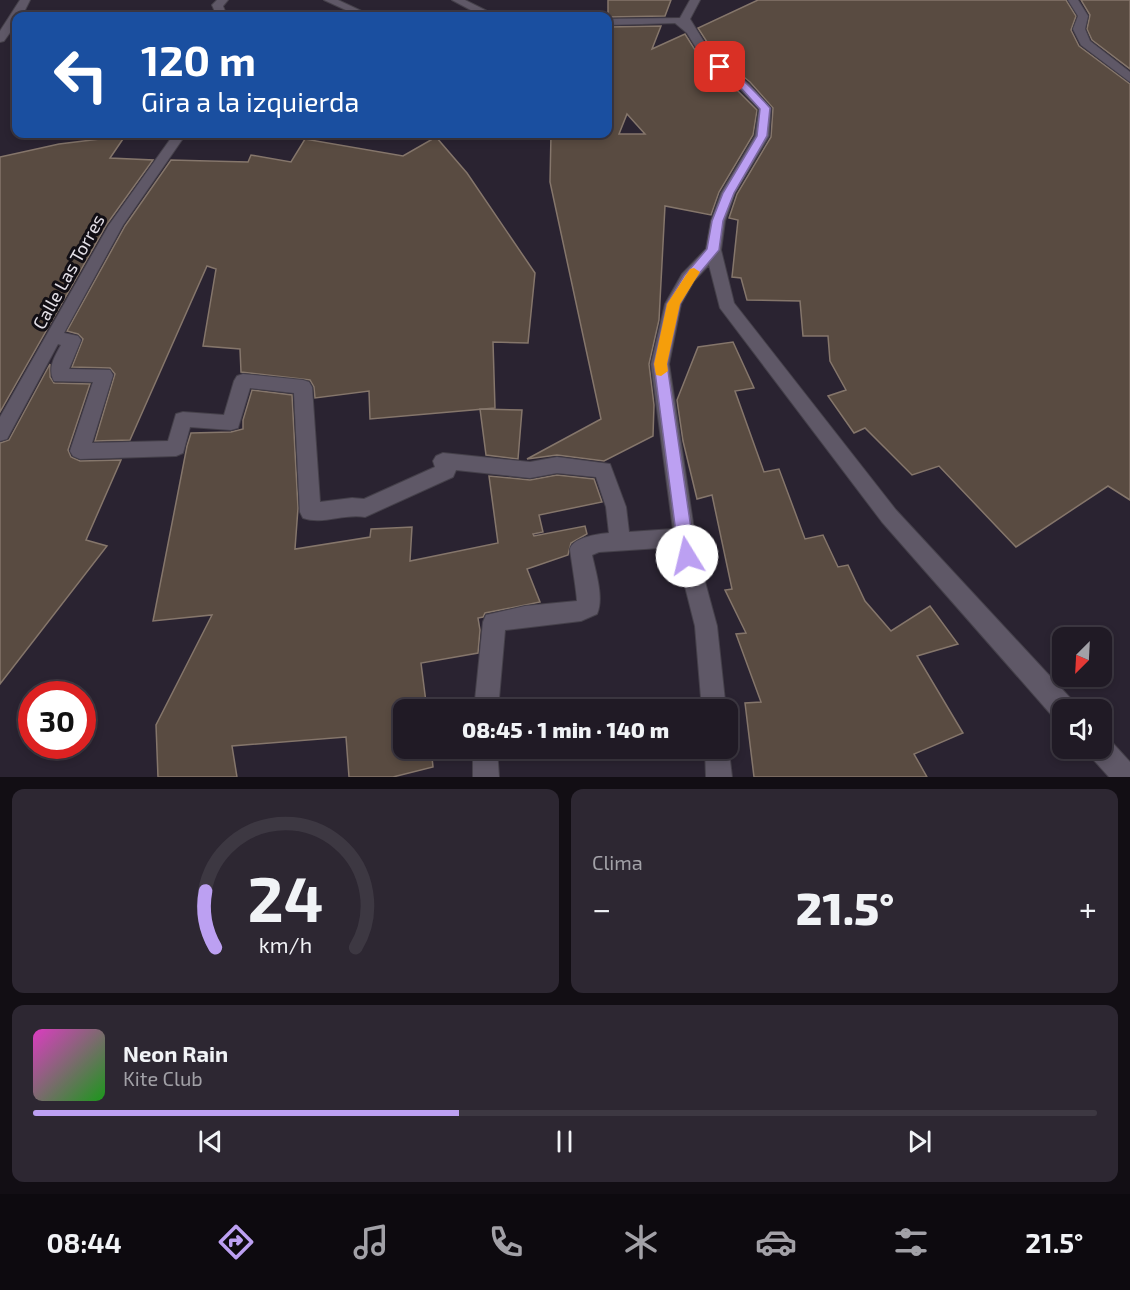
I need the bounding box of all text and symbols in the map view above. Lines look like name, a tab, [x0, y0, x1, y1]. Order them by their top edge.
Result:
text: 120 m	[141, 34, 256, 84]
icon: left	[42, 36, 120, 114]
pin	[694, 41, 745, 92]
icon: arrive	[703, 50, 736, 83]
text: Gira a la izquierda	[141, 85, 359, 117]
street label: Calle Las Torres	[27, 210, 109, 333]
position arrow	[655, 524, 719, 588]
north arrow	[1052, 627, 1112, 687]
map controls	[1052, 627, 1112, 759]
speed limit sign: 30	[18, 681, 96, 759]
button: sound	[1052, 699, 1112, 759]
text: 08:45 · 1 min · 140 m	[462, 716, 669, 742]
text: Clima	[592, 850, 643, 874]
text: 24	[247, 860, 323, 935]
text: 21.5°	[796, 880, 894, 934]
text: −	[592, 888, 611, 928]
text: +	[1079, 888, 1097, 928]
text: km/h	[259, 932, 312, 957]
text: Neon Rain	[123, 1040, 228, 1066]
text: Kite Club	[123, 1066, 203, 1090]
icon: previous	[194, 1125, 227, 1158]
icon: pause	[548, 1125, 581, 1158]
icon: next	[903, 1125, 936, 1158]
icon: directions	[215, 1221, 257, 1263]
icon: music	[350, 1221, 392, 1263]
icon: phone	[485, 1221, 527, 1263]
icon: climate	[620, 1221, 662, 1263]
icon: car	[755, 1221, 797, 1263]
icon: filters	[890, 1221, 932, 1263]
text: 08:44	[47, 1226, 122, 1258]
text: 21.5°	[1025, 1226, 1083, 1258]

